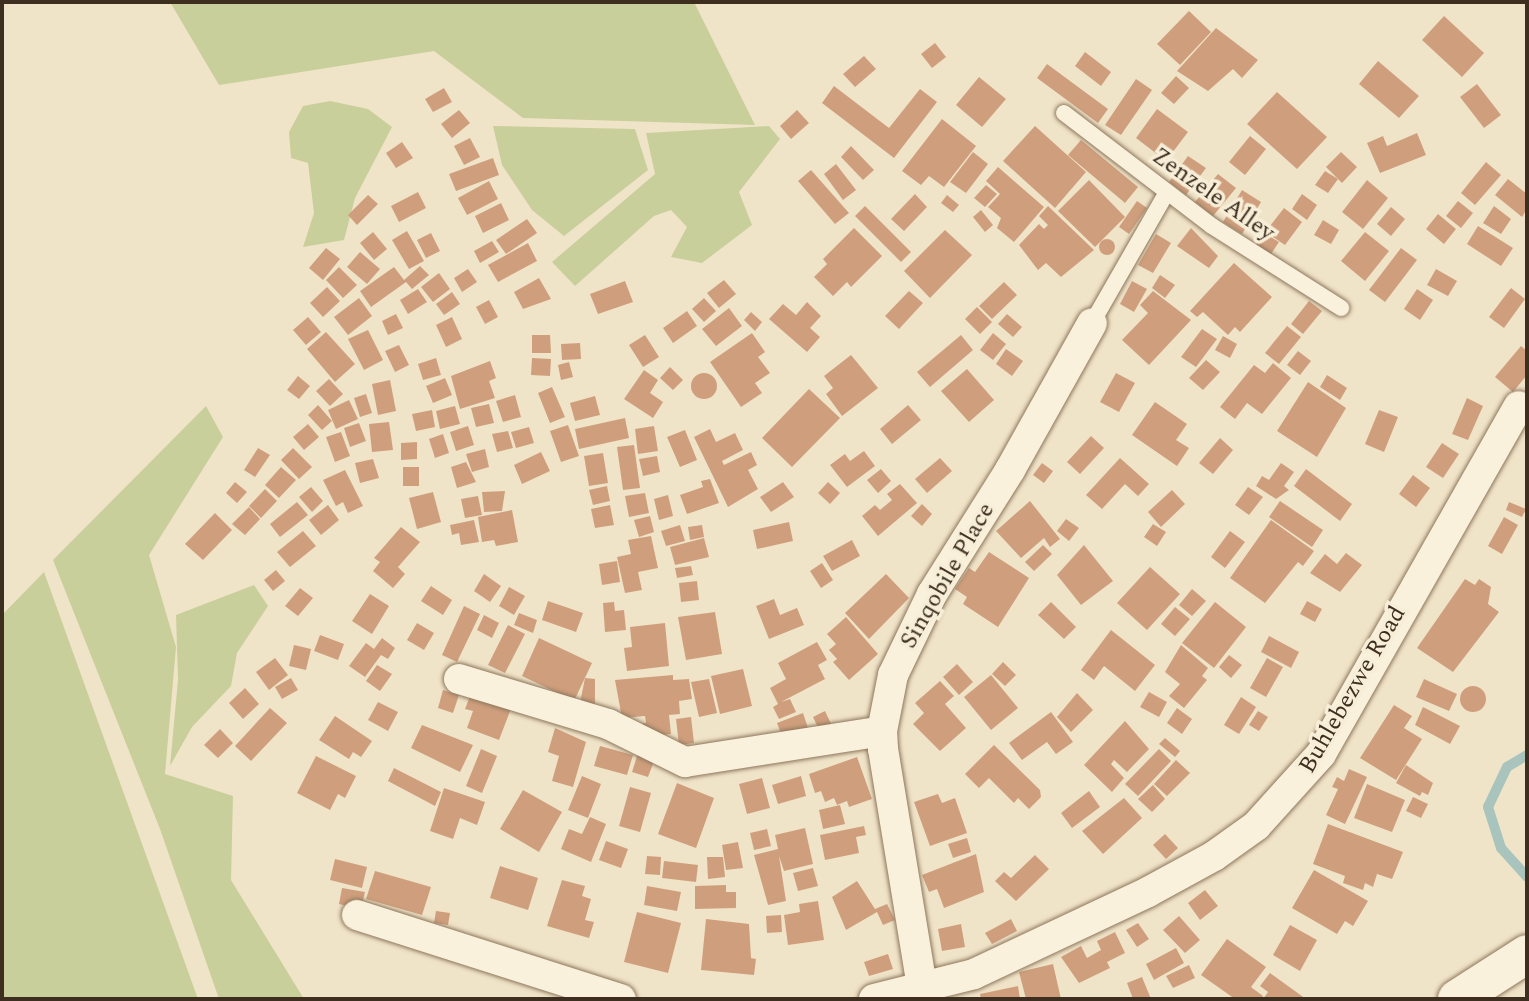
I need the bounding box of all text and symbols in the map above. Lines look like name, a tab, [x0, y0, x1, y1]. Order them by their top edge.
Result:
street label: Zenzele Alley	[1146, 142, 1280, 248]
street label: Sinqobile Place	[895, 498, 1001, 654]
street label: Buhlebezwe Road	[1293, 601, 1413, 779]

